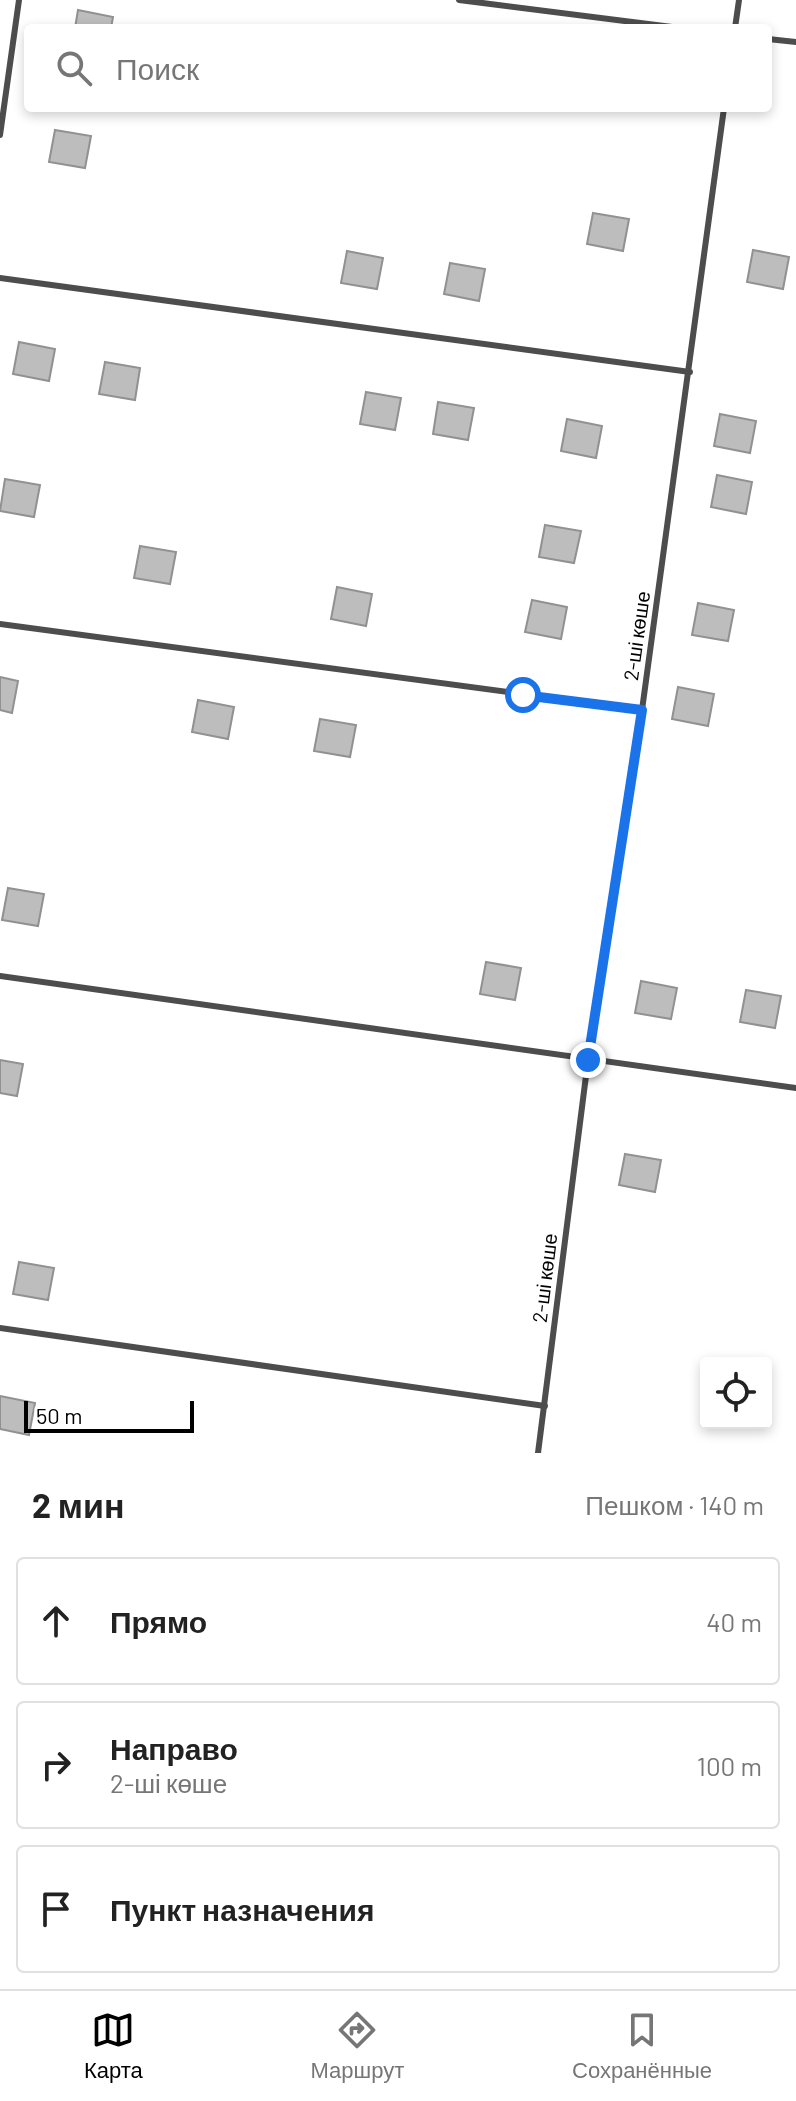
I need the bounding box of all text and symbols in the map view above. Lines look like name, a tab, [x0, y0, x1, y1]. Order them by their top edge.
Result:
search box	[24, 24, 772, 112]
icon: search	[52, 46, 96, 90]
text: Поиск	[116, 50, 199, 86]
street label: 2-ші көше	[618, 590, 654, 682]
route start	[505, 677, 541, 713]
route end	[570, 1042, 606, 1078]
street label: 2-ші көше	[527, 1232, 561, 1324]
map controls	[700, 1357, 772, 1429]
button: locate	[700, 1357, 772, 1429]
scale bar	[24, 1397, 194, 1433]
text: 50 m	[36, 1402, 82, 1428]
text: 2 мин	[32, 1484, 124, 1525]
text: Пешком · 140 m	[585, 1489, 764, 1520]
icon: ahead	[34, 1599, 78, 1643]
text: Прямо	[110, 1603, 207, 1639]
text: 40 m	[706, 1606, 762, 1637]
text: Направо	[110, 1730, 238, 1766]
icon: right	[34, 1743, 78, 1787]
text: 100 m	[697, 1750, 762, 1781]
text: 2-ші көше	[110, 1767, 227, 1798]
icon: arrive	[34, 1887, 78, 1931]
text: Пункт назначения	[110, 1891, 374, 1927]
tab: Карта	[84, 2008, 143, 2084]
tab: Маршрут	[311, 2008, 404, 2084]
tab: Сохранённые	[572, 2008, 712, 2084]

